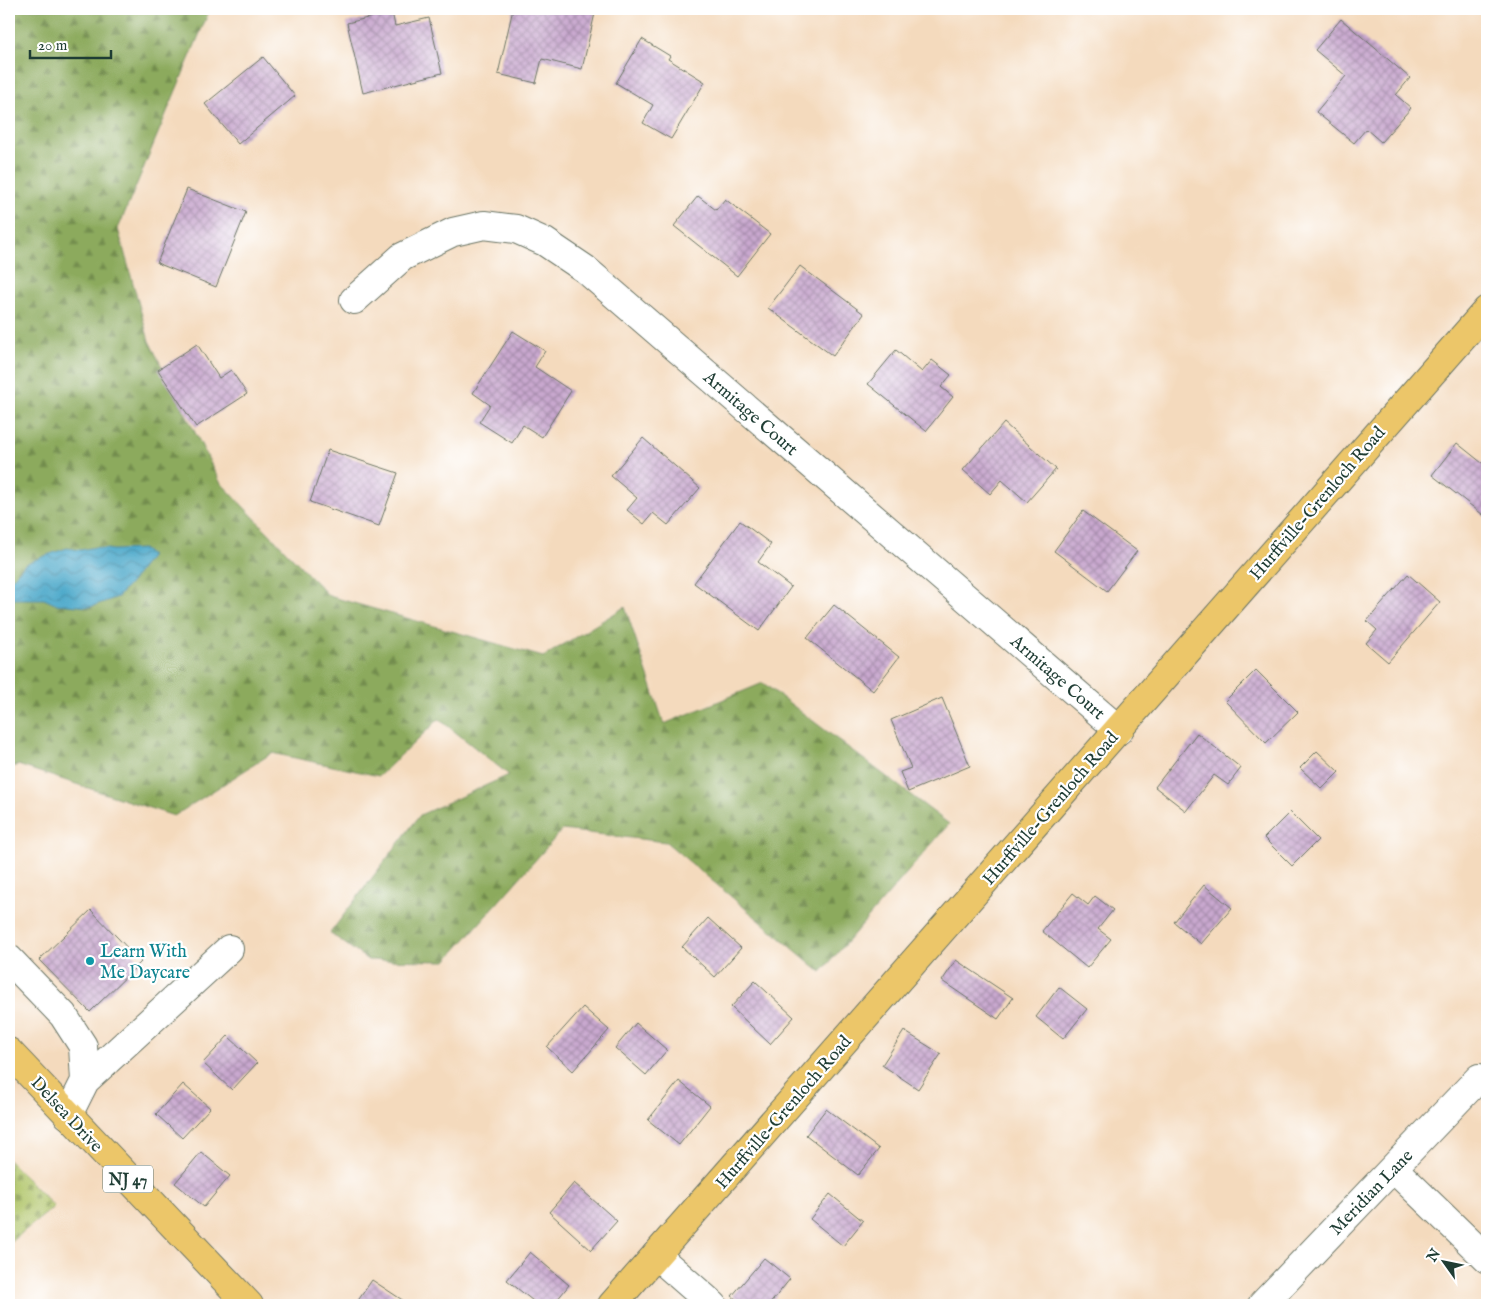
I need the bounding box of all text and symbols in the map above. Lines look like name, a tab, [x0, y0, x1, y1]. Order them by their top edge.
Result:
scale bar	[30, 28, 111, 60]
text: 20 m	[38, 36, 68, 55]
street label: Armitage Court	[697, 366, 802, 462]
street label: Hurffville-Grenloch Road	[1245, 422, 1391, 586]
street label: Armitage Court	[1004, 630, 1109, 726]
street label: Hurffville-Grenloch Road	[978, 727, 1124, 891]
place label: Learn With Me Daycare	[100, 941, 190, 985]
marker: Learn With Me Daycare	[84, 955, 96, 967]
street label: Hurffville-Grenloch Road	[711, 1031, 857, 1195]
street label: Delsea Drive	[25, 1072, 107, 1158]
street label: Meridian Lane	[1325, 1145, 1419, 1241]
road number: NJ 47	[103, 1166, 153, 1192]
north arrow	[1418, 1236, 1468, 1286]
text: N	[1423, 1245, 1445, 1266]

